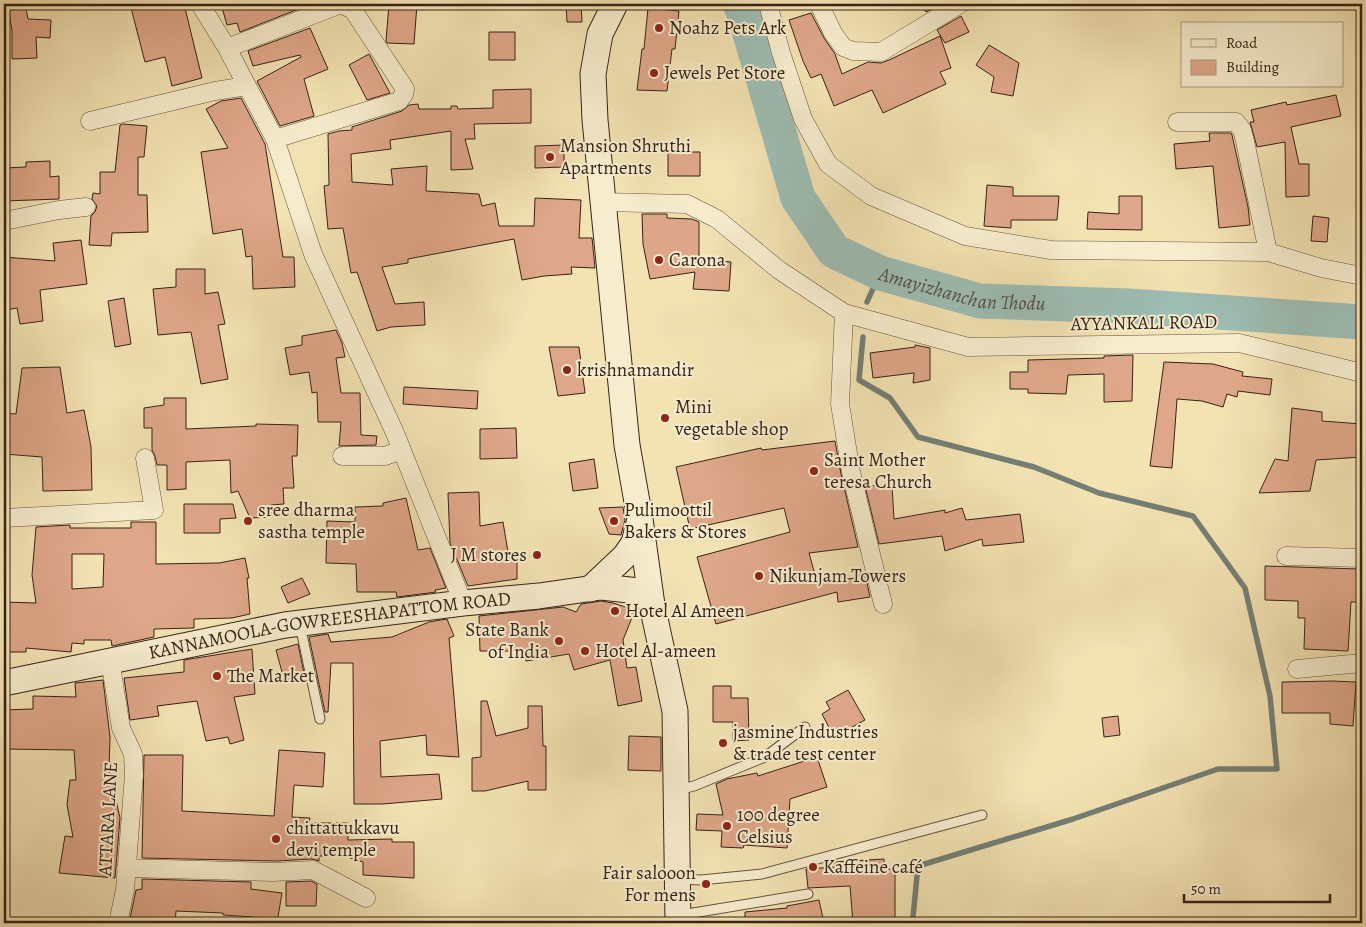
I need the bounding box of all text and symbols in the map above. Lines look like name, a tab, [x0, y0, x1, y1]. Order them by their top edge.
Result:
place label: Noahz Pets Ark	[669, 15, 787, 41]
marker: Noahz Pets Ark	[653, 22, 665, 34]
legend	[1181, 22, 1344, 88]
text: Road	[1226, 33, 1258, 53]
text: Building	[1226, 57, 1279, 77]
place label: Jewels Pet Store	[664, 60, 785, 86]
marker: Jewels Pet Store	[648, 67, 660, 79]
place label: Mansion Shruthi Apartments	[559, 133, 691, 181]
marker: Mansion Shruthi Apartments	[544, 151, 556, 163]
place label: Carona	[669, 247, 726, 273]
marker: Carona	[653, 254, 665, 266]
water label: Amayizhanchan Thodu	[875, 260, 1046, 317]
street label: AYYANKALI ROAD	[1069, 309, 1218, 337]
place label: krishnamandir	[577, 357, 694, 383]
marker: krishnamandir	[561, 364, 573, 376]
place label: Mini vegetable shop	[674, 394, 788, 442]
marker: Mini vegetable shop	[659, 412, 671, 424]
place label: Saint Mother teresa Church	[824, 447, 932, 495]
marker: Saint Mother teresa Church	[808, 465, 820, 477]
place label: sree dharma sastha temple	[258, 497, 365, 545]
place label: Pulimoottil Bakers & Stores	[624, 497, 747, 545]
marker: sree dharma sastha temple	[242, 515, 254, 527]
marker: Pulimoottil Bakers & Stores	[608, 515, 620, 527]
place label: J M stores	[451, 542, 527, 568]
marker: J M stores	[531, 549, 543, 561]
place label: Nikunjam Towers	[769, 563, 906, 589]
marker: Nikunjam Towers	[753, 570, 765, 582]
street label: KANNAMOOLA-GOWREESHAPATTOM ROAD	[146, 586, 512, 666]
place label: Hotel Al Ameen	[625, 598, 745, 624]
marker: Hotel Al Ameen	[609, 605, 621, 617]
place label: State Bank of India	[465, 617, 550, 665]
marker: State Bank of India	[553, 635, 565, 647]
place label: Hotel Al-ameen	[595, 638, 716, 664]
marker: Hotel Al-ameen	[579, 645, 591, 657]
place label: The Market	[227, 663, 314, 689]
marker: The Market	[211, 670, 223, 682]
place label: jasmine Industries & trade test center	[733, 719, 878, 767]
marker: jasmine Industries & trade test center	[717, 737, 729, 749]
street label: ATTARA LANE	[92, 761, 124, 878]
place label: 100 degree Celsius	[737, 802, 820, 850]
place label: chittattukkavu devi temple	[286, 815, 400, 863]
marker: 100 degree Celsius	[721, 820, 733, 832]
marker: chittattukkavu devi temple	[270, 833, 282, 845]
place label: Kaffeine café	[823, 854, 923, 880]
place label: Fair salooon For mens	[602, 860, 696, 908]
marker: Kaffeine café	[807, 861, 819, 873]
scale bar	[1184, 872, 1330, 904]
marker: Fair salooon For mens	[700, 878, 712, 890]
text: 50 m	[1191, 879, 1221, 899]

